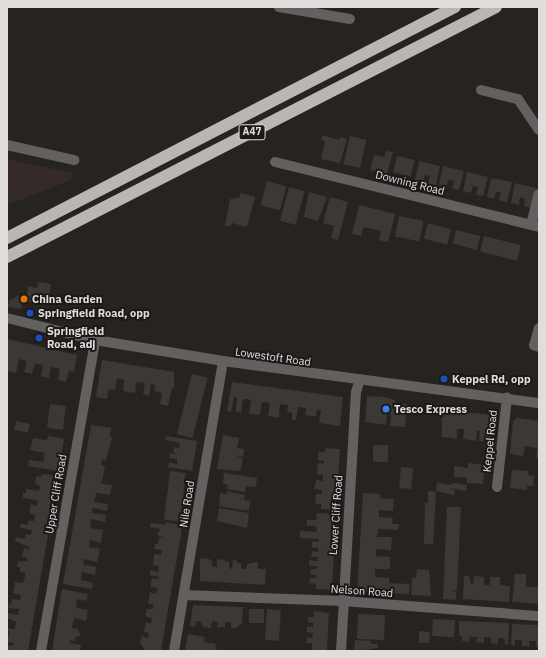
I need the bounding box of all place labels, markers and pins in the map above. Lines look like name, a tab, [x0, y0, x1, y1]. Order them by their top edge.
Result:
place label: China Garden	[32, 292, 102, 306]
marker: China Garden	[19, 294, 29, 304]
place label: Springfield Road, opp	[38, 306, 150, 320]
marker: Springfield Road, opp	[25, 308, 35, 318]
place label: Springfield Road, adj	[47, 325, 104, 351]
marker: Springfield Road, adj	[34, 333, 44, 343]
place label: Keppel Rd, opp	[452, 372, 531, 386]
marker: Keppel Rd, opp	[439, 374, 449, 384]
place label: Tesco Express	[394, 402, 467, 416]
marker: Tesco Express	[381, 404, 391, 414]

